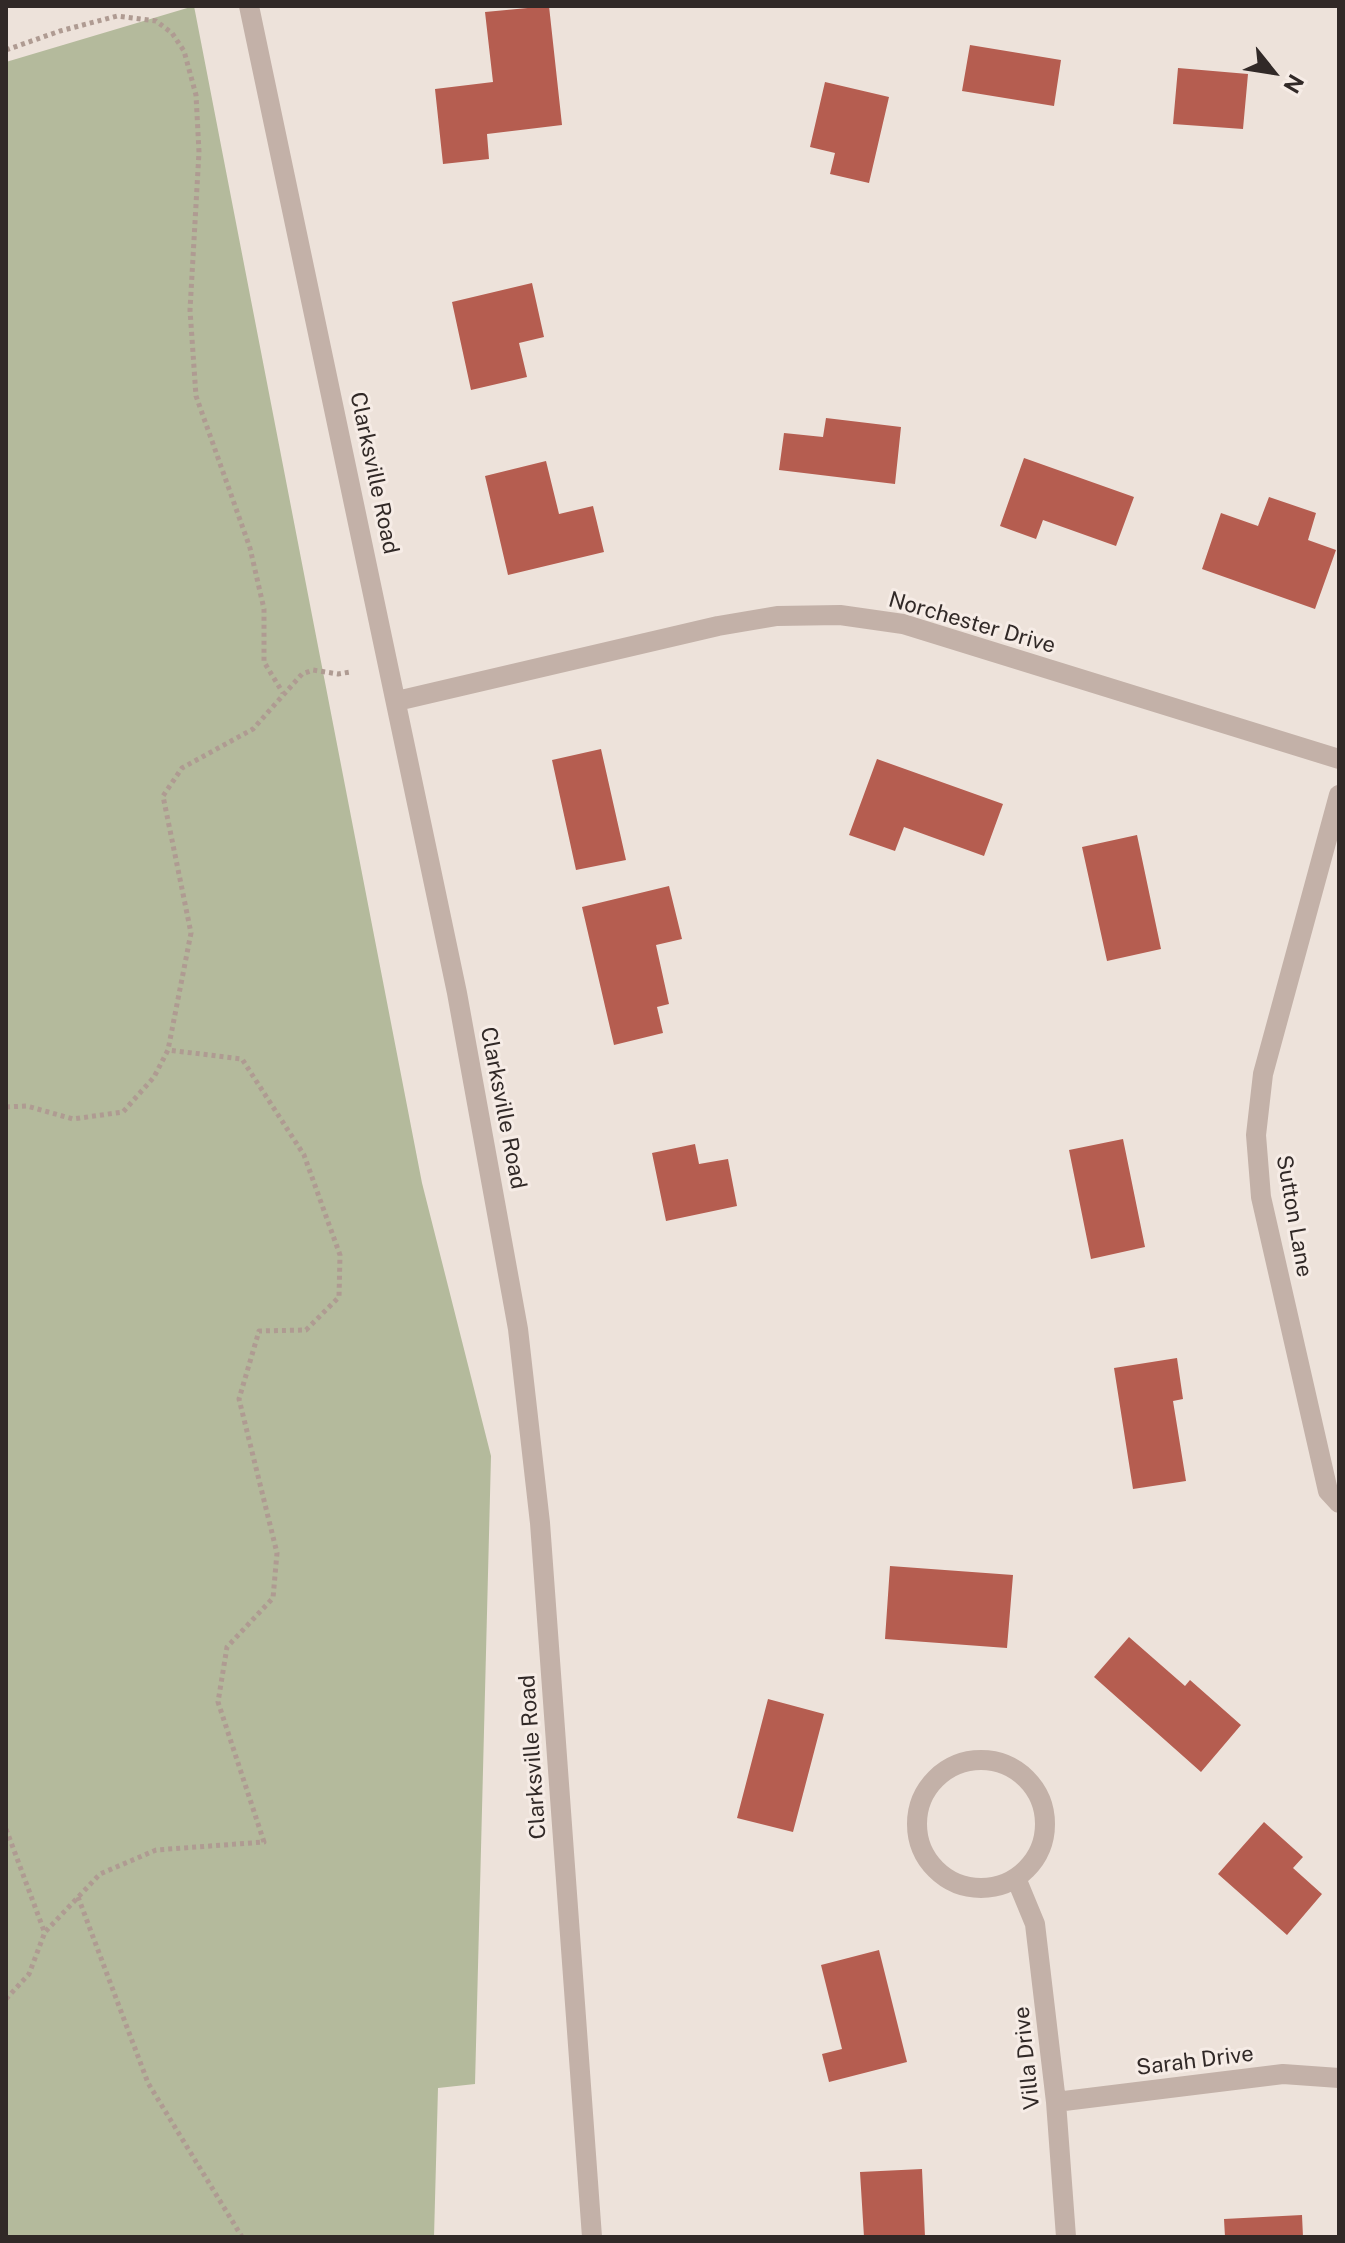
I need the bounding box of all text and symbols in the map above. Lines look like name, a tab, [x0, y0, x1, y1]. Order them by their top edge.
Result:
north arrow	[1233, 32, 1313, 112]
text: N	[1278, 70, 1309, 98]
street label: Clarksville Road	[344, 390, 404, 556]
street label: Norchester Drive	[886, 587, 1058, 659]
street label: Clarksville Road	[474, 1025, 532, 1191]
street label: Sutton Lane	[1270, 1153, 1318, 1279]
street label: Clarksville Road	[514, 1674, 552, 1840]
street label: Villa Drive	[1008, 2005, 1046, 2111]
street label: Sarah Drive	[1135, 2041, 1255, 2081]

